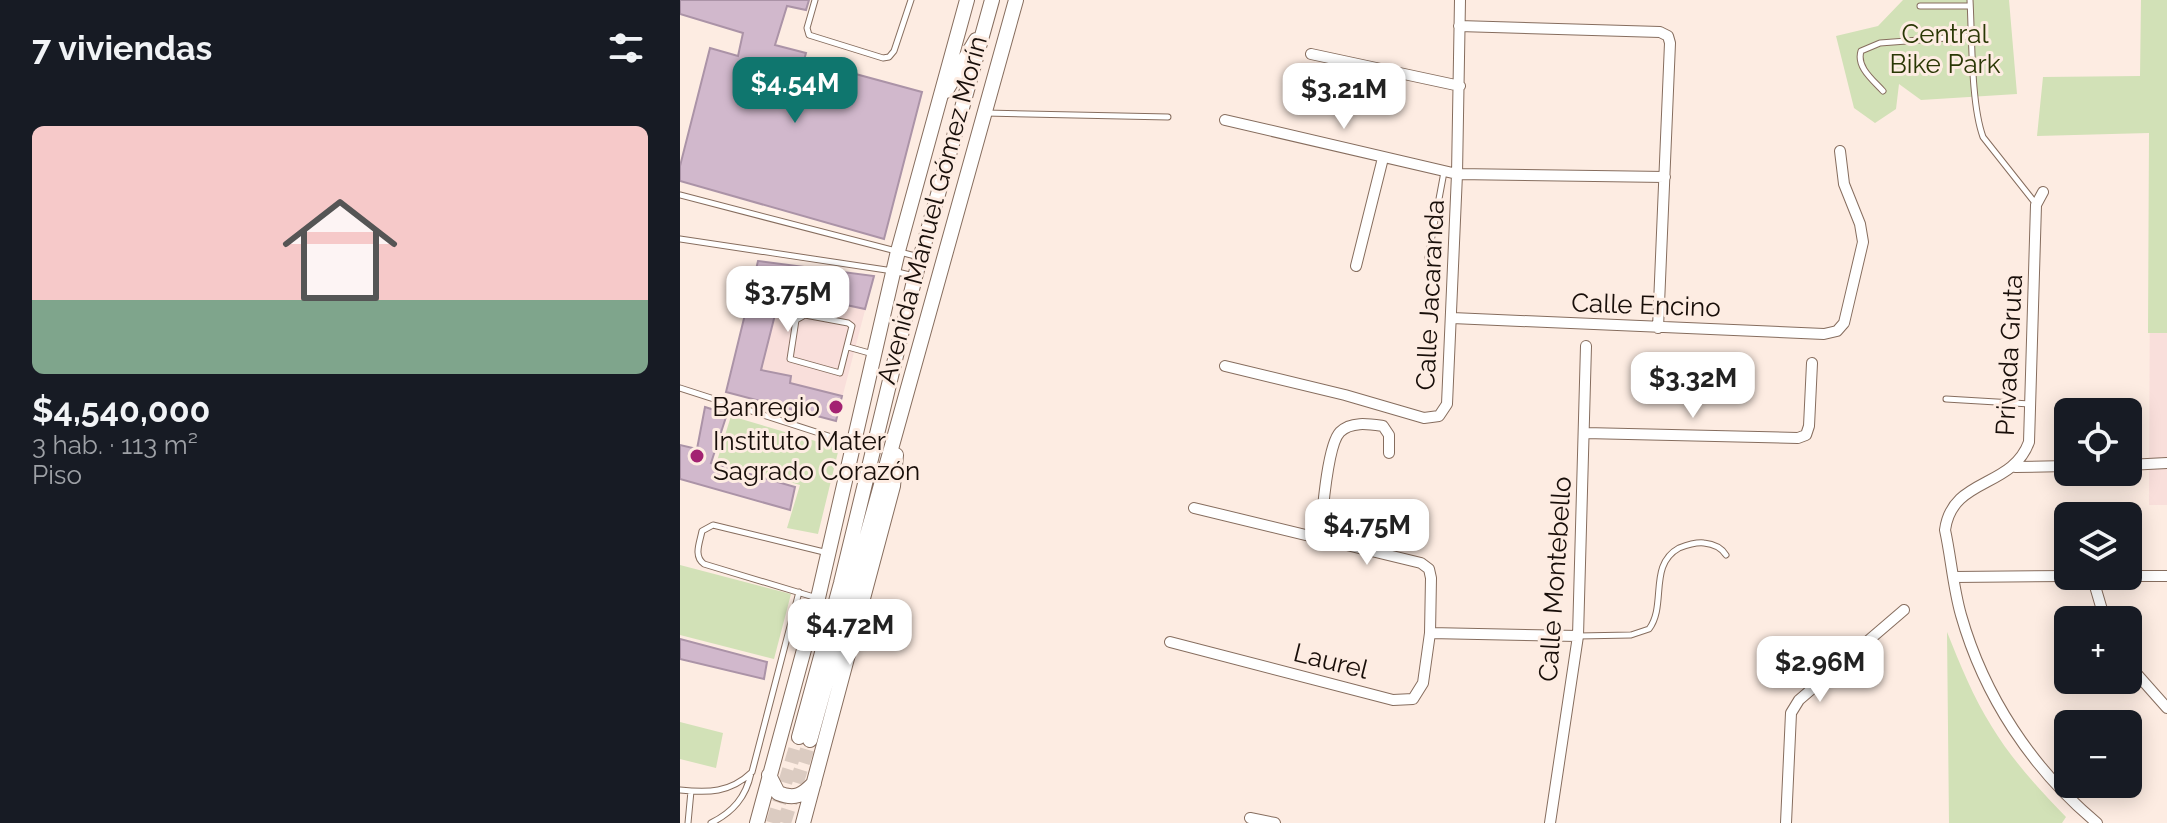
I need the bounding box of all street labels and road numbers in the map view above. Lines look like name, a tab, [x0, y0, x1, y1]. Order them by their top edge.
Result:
street label: Avenida Manuel Gómez Morín	[871, 33, 993, 387]
street label: Calle Jacaranda	[1410, 199, 1450, 391]
street label: Privada Gruta	[1990, 273, 2028, 437]
street label: Calle Encino	[1571, 287, 1721, 323]
street label: Calle Montebello	[1533, 475, 1577, 683]
street label: Laurel	[1291, 637, 1372, 685]

